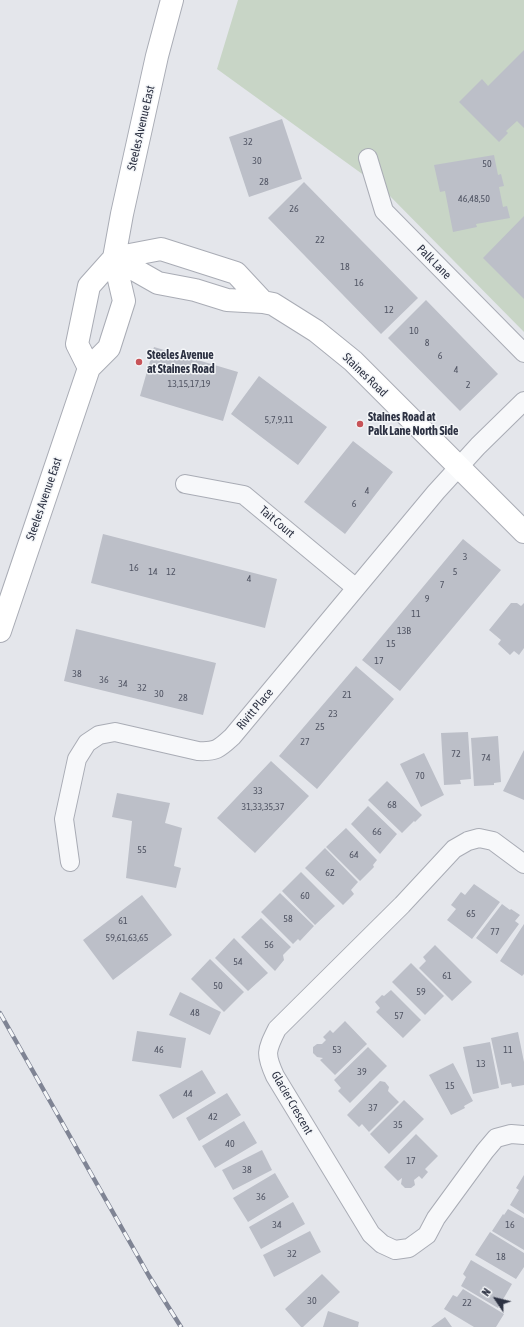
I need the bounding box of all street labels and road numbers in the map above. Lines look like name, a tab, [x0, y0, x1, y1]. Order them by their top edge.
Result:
street label: Steeles Avenue East	[124, 84, 158, 172]
street label: Palk Lane	[414, 242, 454, 282]
street label: Staines Road	[340, 350, 390, 400]
street label: Steeles Avenue East	[23, 456, 65, 542]
street label: Tait Court	[256, 503, 298, 541]
street label: Rivitt Place	[234, 685, 276, 733]
street label: Glacier Crescent	[268, 1069, 316, 1137]

